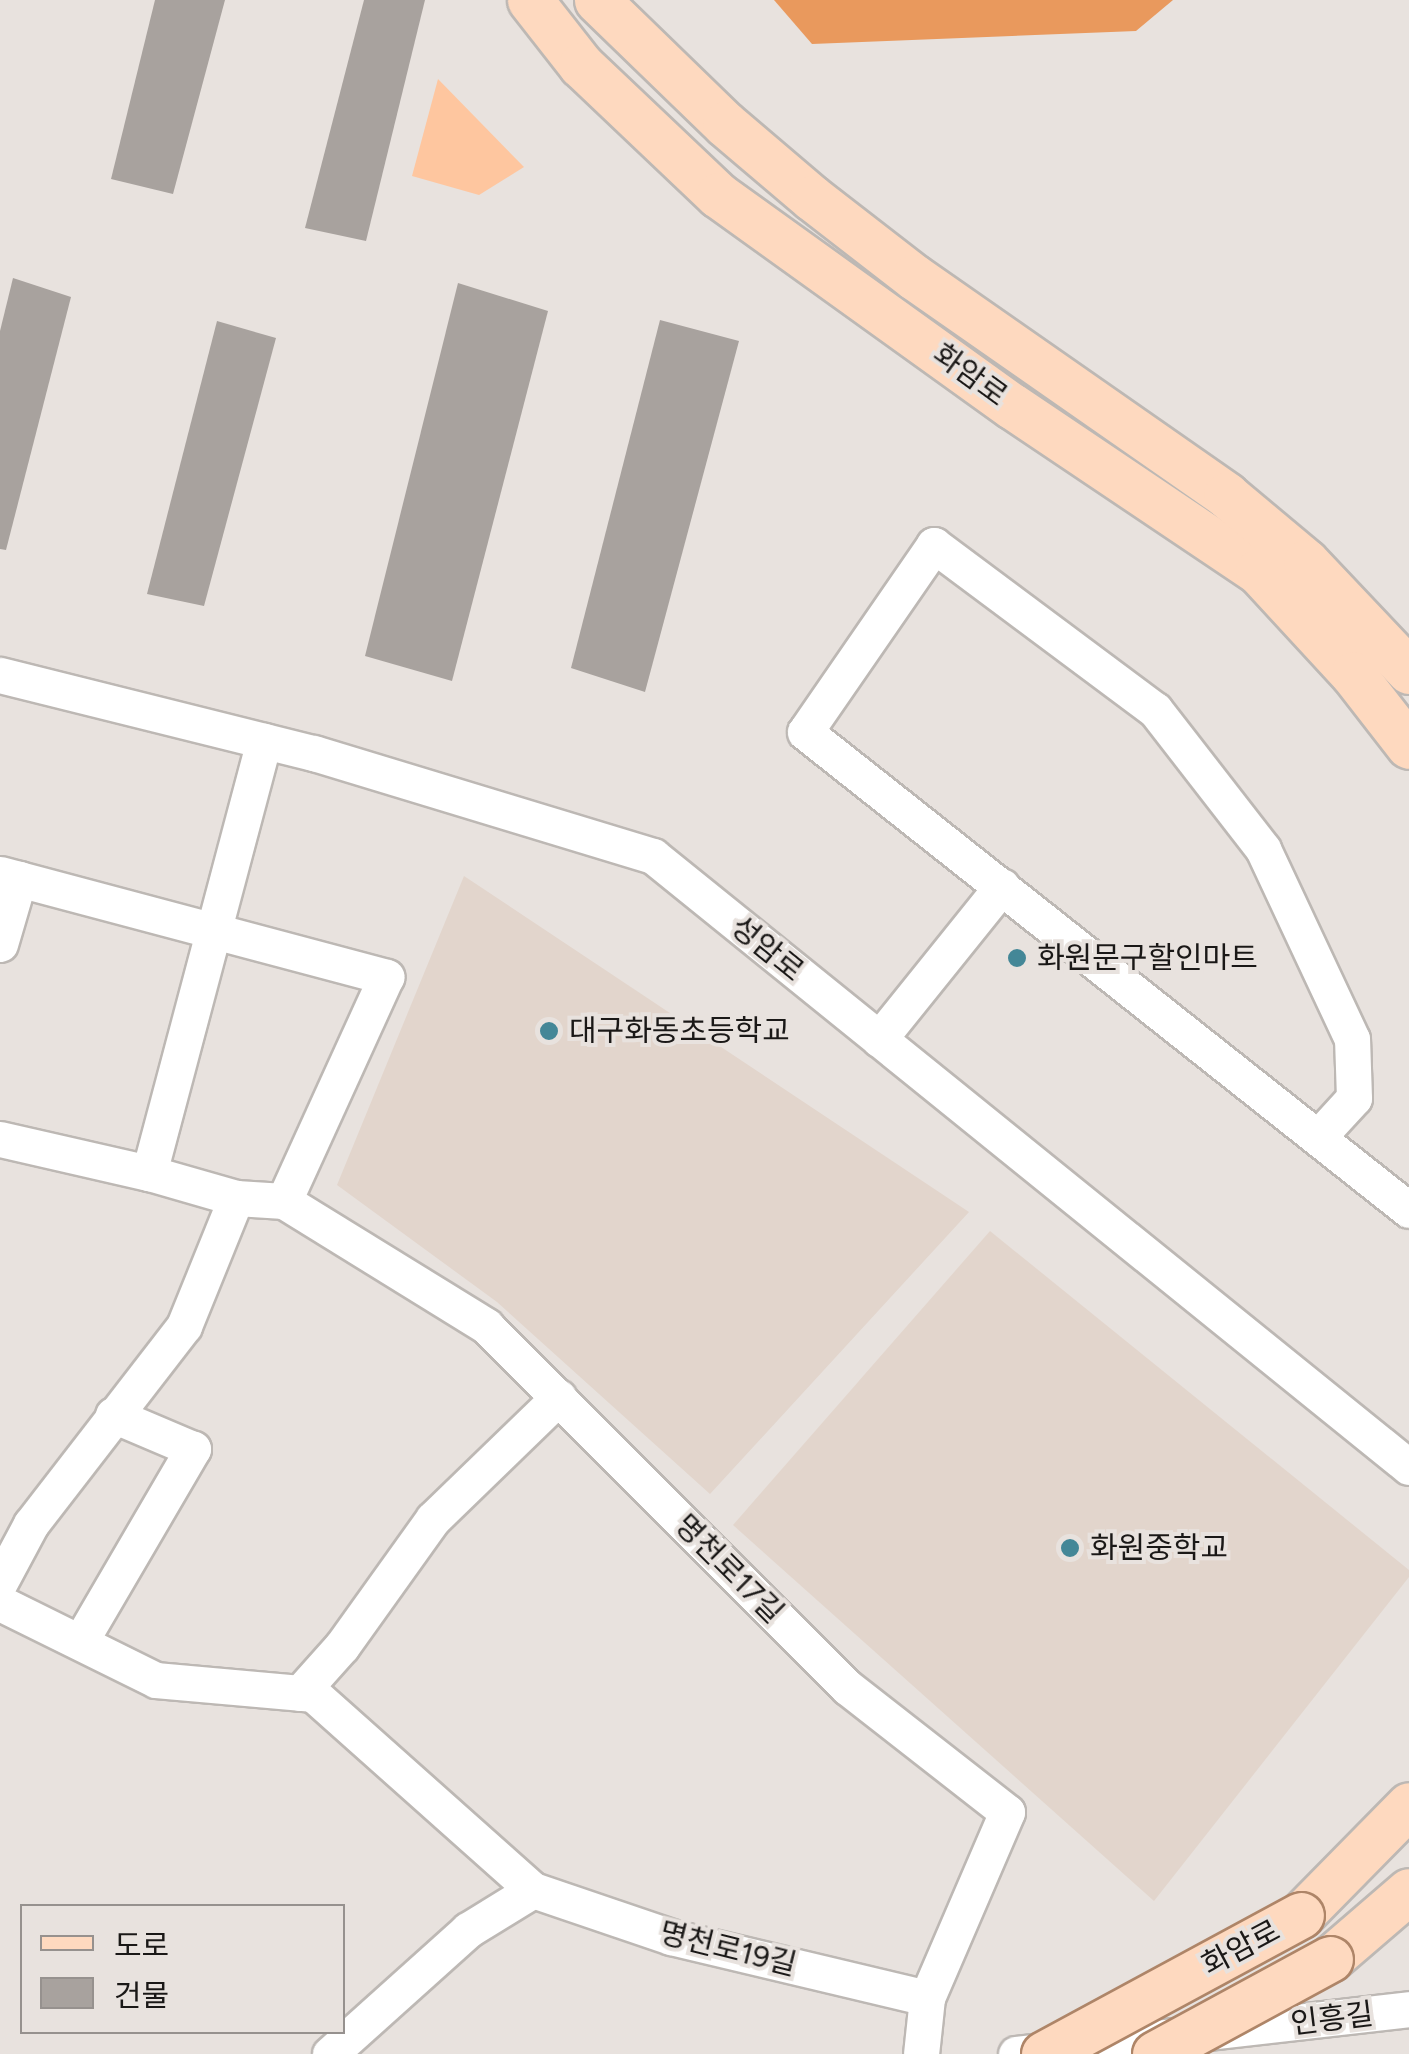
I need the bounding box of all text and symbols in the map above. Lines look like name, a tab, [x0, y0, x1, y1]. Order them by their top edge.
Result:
street label: 화암로	[926, 336, 1014, 414]
street label: 성암로	[723, 909, 811, 989]
place label: 화원문구할인마트	[1037, 940, 1258, 976]
marker: 화원문구할인마트	[1006, 947, 1028, 969]
place label: 대구화동초등학교	[569, 1013, 790, 1049]
marker: 대구화동초등학교	[538, 1020, 560, 1042]
street label: 명천로17길	[667, 1507, 791, 1631]
place label: 화원중학교	[1090, 1530, 1228, 1566]
marker: 화원중학교	[1059, 1537, 1081, 1559]
legend	[20, 1904, 345, 2034]
street label: 화암로	[1196, 1913, 1286, 1983]
street label: 명천로19길	[656, 1915, 800, 1983]
text: 도로	[114, 1927, 169, 1964]
text: 건물	[114, 1977, 169, 2014]
street label: 인흥길	[1289, 1996, 1375, 2042]

